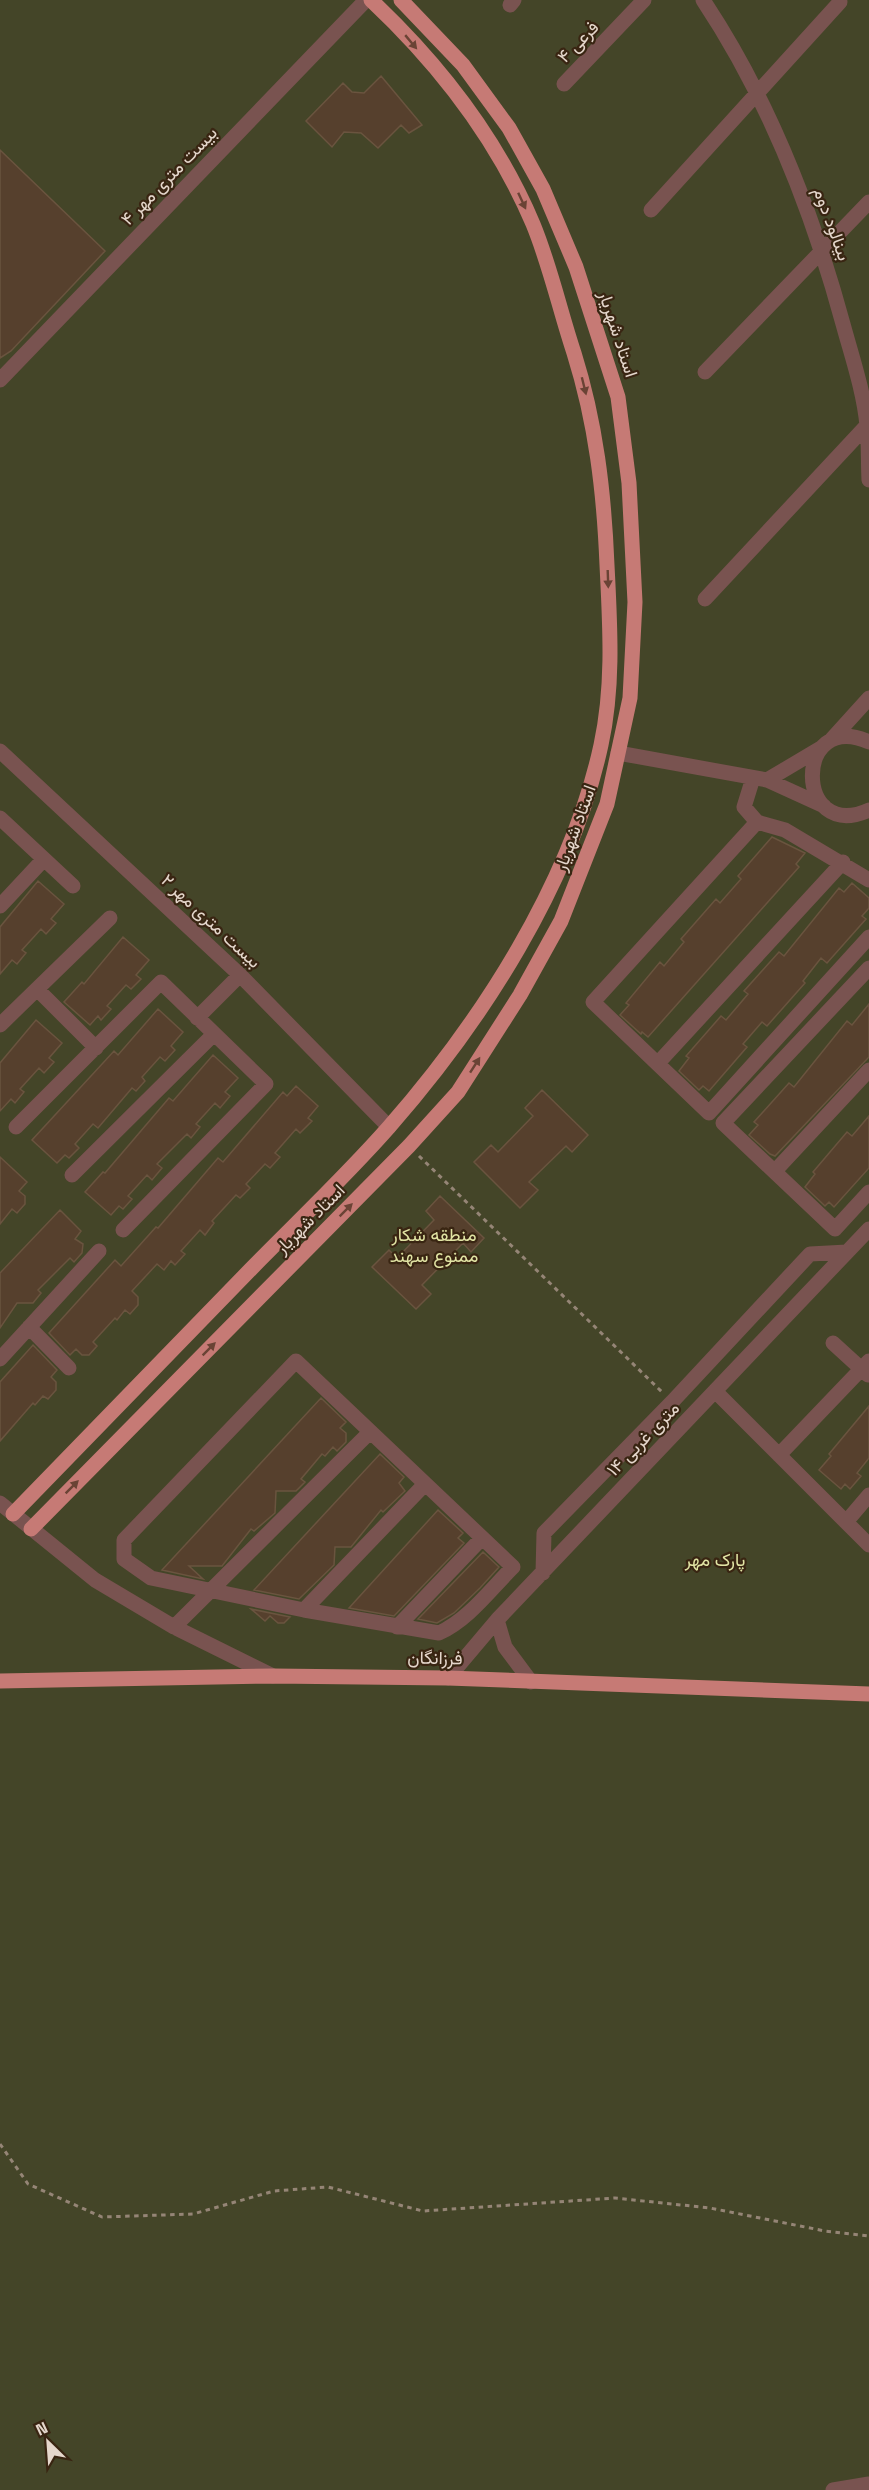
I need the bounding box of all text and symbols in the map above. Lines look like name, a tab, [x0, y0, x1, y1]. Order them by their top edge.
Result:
street label: فرعی ۴	[552, 16, 603, 68]
one-way arrow	[404, 34, 417, 49]
street label: بیست متری مهر ۴	[116, 121, 222, 230]
street label: بینالود دوم	[808, 184, 856, 264]
one-way arrow	[517, 193, 526, 210]
street label: استاد شهریار	[593, 287, 643, 380]
one-way arrow	[579, 377, 589, 395]
one-way arrow	[603, 569, 612, 588]
street label: استاد شهریار	[548, 782, 601, 875]
street label: بیست متری مهر ۲	[157, 868, 266, 973]
one-way arrow	[470, 1057, 481, 1073]
street label: استاد شهریار	[269, 1179, 350, 1259]
one-way arrow	[339, 1203, 353, 1218]
park label: منطقه شکار ممنوع سهند	[390, 1223, 478, 1268]
one-way arrow	[202, 1341, 216, 1356]
street label: ۱۴ متری غربی	[601, 1396, 684, 1481]
one-way arrow	[64, 1481, 78, 1495]
park label: پارک مهر	[684, 1548, 745, 1572]
street label: فرزانگان	[407, 1646, 463, 1669]
north arrow	[18, 2412, 78, 2472]
text: N	[33, 2417, 51, 2441]

